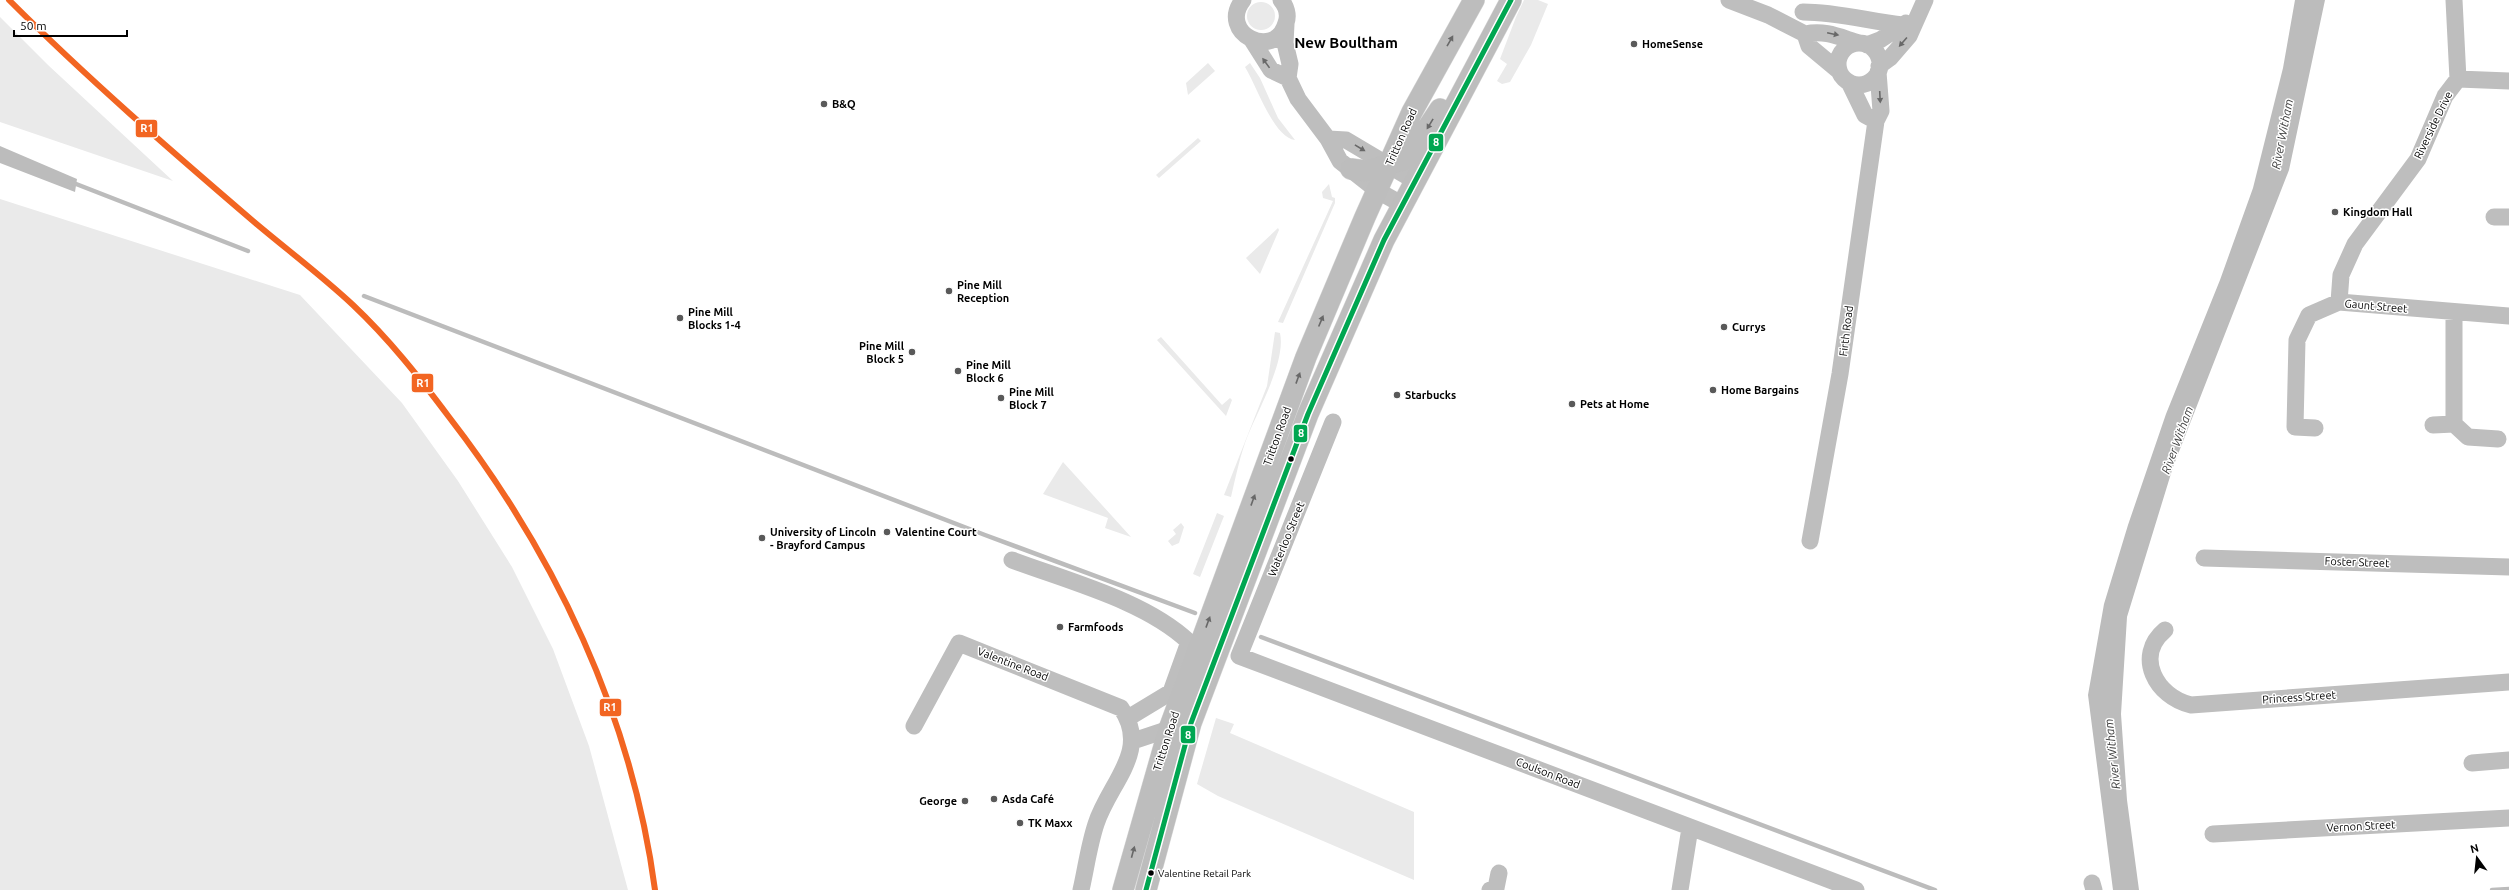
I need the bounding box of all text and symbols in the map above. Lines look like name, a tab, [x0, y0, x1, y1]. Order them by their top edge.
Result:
scale bar	[14, 12, 127, 38]
text: 50 m	[20, 19, 47, 32]
one-way arrow	[1826, 31, 1839, 37]
district label: New Boultham	[1294, 34, 1398, 51]
one-way arrow	[1447, 35, 1454, 47]
place label: HomeSense	[1642, 38, 1703, 50]
one-way arrow	[1899, 38, 1908, 47]
marker: HomeSense	[1629, 39, 1639, 49]
one-way arrow	[1262, 58, 1270, 68]
street label: Riverside Drive	[2411, 89, 2455, 161]
one-way arrow	[1877, 91, 1883, 104]
place label: B&Q	[832, 98, 856, 110]
water label: River Witham	[2269, 98, 2295, 170]
marker: B&Q	[819, 99, 829, 109]
street label: Tritton Road	[1383, 106, 1419, 168]
one-way arrow	[1427, 118, 1434, 130]
line badge: R1	[135, 119, 158, 138]
text: R1	[140, 122, 154, 134]
line badge: 8	[1428, 133, 1444, 152]
text: 8	[1433, 136, 1439, 148]
one-way arrow	[1355, 144, 1365, 152]
place label: Kingdom Hall	[2343, 206, 2413, 218]
marker: Kingdom Hall	[2330, 207, 2340, 217]
place label: Pine Mill Reception	[957, 279, 1009, 304]
marker: Pine Mill Reception	[944, 286, 954, 296]
street label: Gaunt Street	[2344, 297, 2409, 315]
street label: Firth Road	[1837, 305, 1855, 357]
place label: Pine Mill Blocks 1-4	[688, 306, 741, 331]
marker: Pine Mill Blocks 1-4	[675, 313, 685, 323]
one-way arrow	[1319, 314, 1325, 326]
place label: Currys	[1732, 321, 1766, 333]
marker: Currys	[1719, 322, 1729, 332]
place label: Pine Mill Block 5	[859, 340, 905, 365]
marker: Pine Mill Block 5	[907, 347, 917, 357]
place label: Pine Mill Block 6	[966, 359, 1012, 384]
marker: Pine Mill Block 6	[953, 366, 963, 376]
one-way arrow	[1296, 372, 1302, 384]
line badge: R1	[411, 373, 434, 393]
text: R1	[416, 377, 430, 389]
place label: Home Bargains	[1721, 384, 1799, 396]
marker: Home Bargains	[1708, 385, 1718, 395]
place label: Pine Mill Block 7	[1009, 386, 1055, 411]
place label: Starbucks	[1405, 389, 1456, 401]
marker: Starbucks	[1392, 390, 1402, 400]
marker: Pine Mill Block 7	[996, 393, 1006, 403]
place label: Pets at Home	[1580, 398, 1649, 410]
marker: Pets at Home	[1567, 399, 1577, 409]
water label: River Witham	[2159, 404, 2195, 476]
street label: Tritton Road	[1261, 405, 1293, 467]
line badge: 8	[1293, 424, 1308, 443]
text: 8	[1298, 427, 1304, 439]
unlabelled marker	[1286, 454, 1296, 464]
one-way arrow	[1250, 494, 1256, 506]
street label: Waterloo Street	[1266, 499, 1307, 578]
place label: University of Lincoln - Brayford Campus	[770, 526, 876, 551]
place label: Valentine Court	[895, 526, 977, 538]
marker: Valentine Court	[882, 527, 892, 537]
marker: University of Lincoln - Brayford Campus	[757, 533, 767, 543]
street label: Foster Street	[2324, 555, 2390, 569]
one-way arrow	[1205, 616, 1211, 628]
place label: Farmfoods	[1068, 621, 1123, 633]
marker: Farmfoods	[1055, 622, 1065, 632]
street label: Valentine Road	[976, 645, 1050, 683]
street label: Princess Street	[2262, 688, 2337, 706]
line badge: R1	[599, 698, 622, 717]
text: R1	[603, 701, 617, 713]
street label: Tritton Road	[1151, 710, 1181, 772]
water label: River Witham	[2102, 718, 2122, 790]
line badge: 8	[1180, 725, 1196, 744]
text: 8	[1185, 729, 1191, 741]
street label: Coulson Road	[1514, 755, 1582, 791]
place label: Asda Café	[1002, 793, 1054, 805]
marker: Asda Café	[989, 794, 999, 804]
place label: George	[919, 795, 957, 807]
marker: George	[960, 796, 970, 806]
place label: TK Maxx	[1028, 817, 1073, 829]
marker: TK Maxx	[1015, 818, 1025, 828]
street label: Vernon Street	[2326, 818, 2396, 834]
north arrow	[2457, 838, 2497, 878]
text: N	[2469, 841, 2480, 855]
one-way arrow	[1130, 846, 1136, 858]
marker: Valentine Retail Park	[1146, 868, 1156, 878]
place label: Valentine Retail Park	[1158, 868, 1251, 879]

